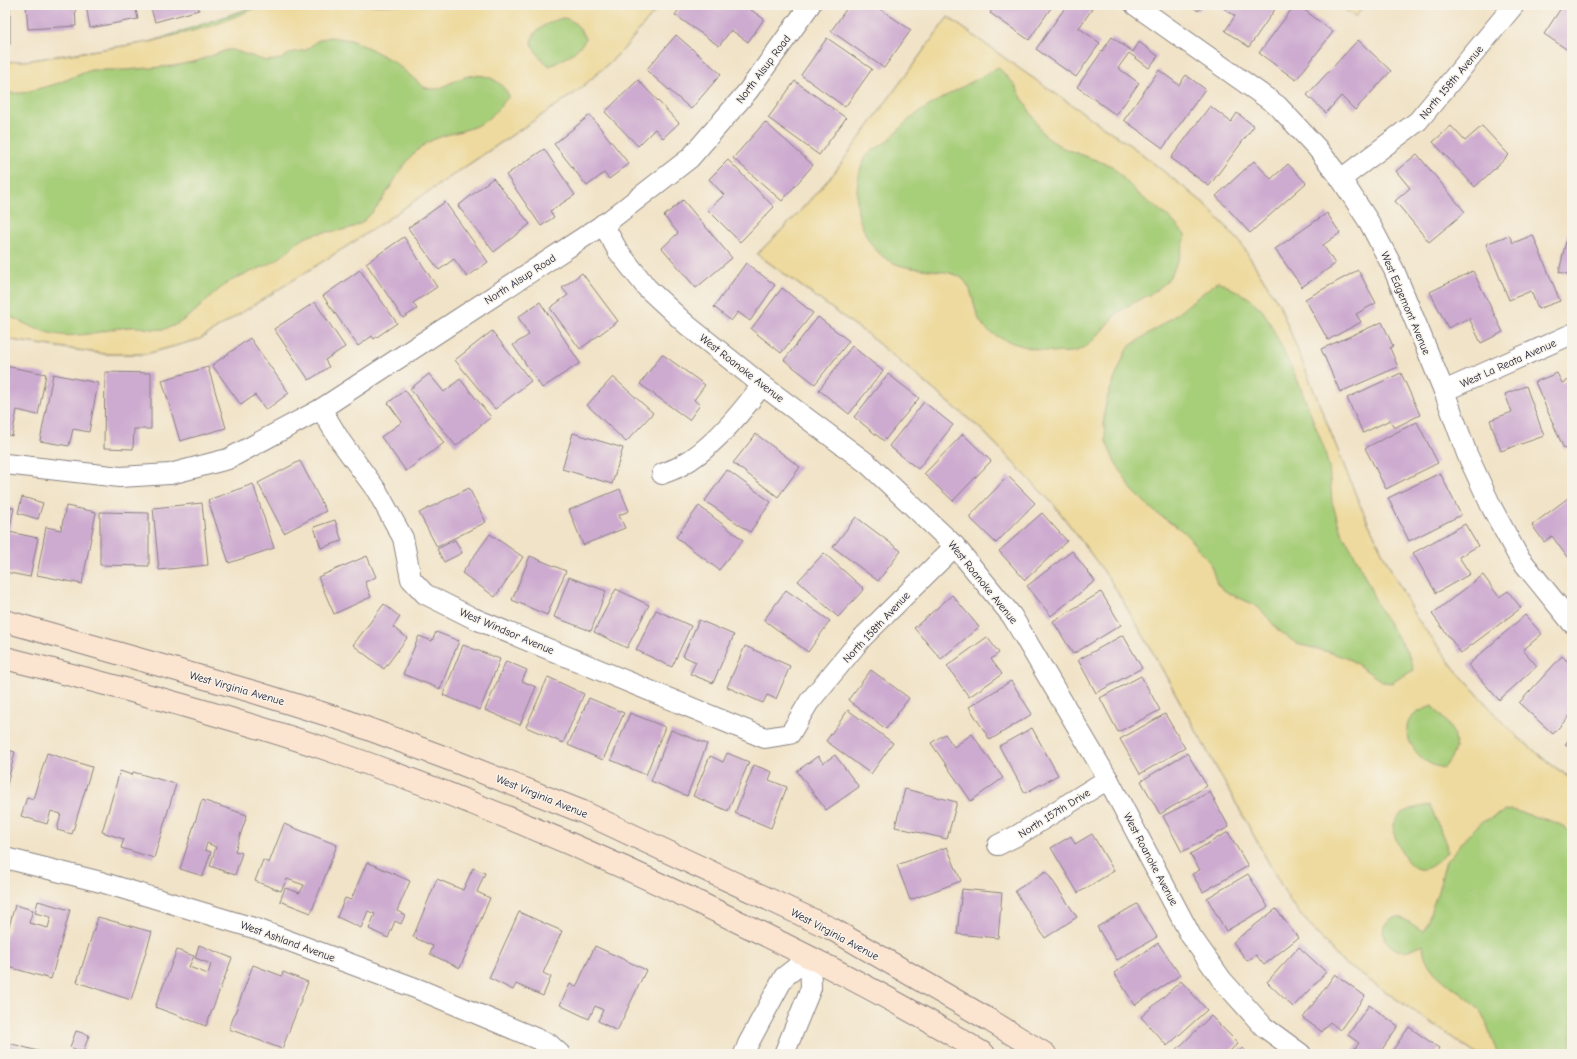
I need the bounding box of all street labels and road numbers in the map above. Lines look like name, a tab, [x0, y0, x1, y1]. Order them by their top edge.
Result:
street label: North Alsup Road	[733, 32, 793, 106]
street label: North 158th Avenue	[1417, 42, 1486, 122]
street label: West Edgemont Avenue	[1378, 250, 1433, 357]
street label: North Alsup Road	[482, 251, 559, 307]
street label: West Roanoke Avenue	[697, 331, 787, 406]
street label: West La Reata Avenue	[1458, 336, 1559, 390]
street label: West Roanoke Avenue	[945, 538, 1020, 627]
street label: North 158th Avenue	[840, 589, 913, 666]
street label: West Windsor Avenue	[458, 606, 557, 657]
street label: West Virginia Avenue	[188, 669, 286, 708]
street label: West Virginia Avenue	[494, 772, 590, 821]
street label: North 157th Drive	[1016, 786, 1093, 841]
street label: West Roanoke Avenue	[1121, 811, 1181, 908]
street label: West Virginia Avenue	[788, 906, 881, 963]
street label: West Ashland Avenue	[239, 918, 337, 965]

